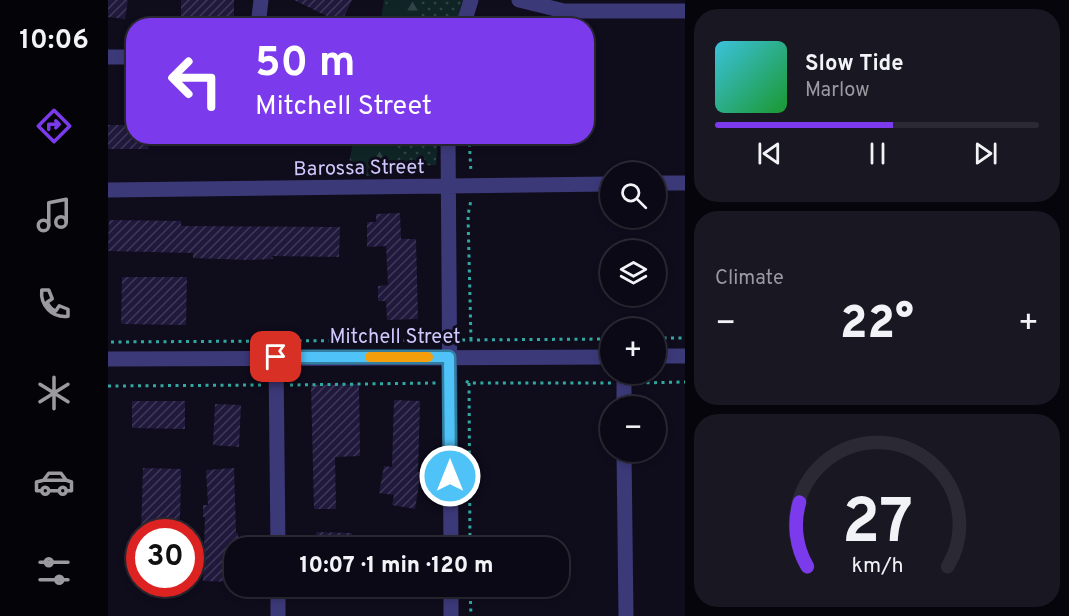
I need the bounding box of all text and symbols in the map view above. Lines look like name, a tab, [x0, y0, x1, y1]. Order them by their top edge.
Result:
text: 10:06	[19, 24, 89, 58]
text: 50 m	[255, 38, 356, 91]
icon: left	[156, 42, 234, 120]
text: Slow Tide	[805, 51, 904, 78]
text: Marlow	[805, 78, 869, 104]
text: Mitchell Street	[255, 90, 432, 124]
icon: directions	[33, 105, 75, 147]
icon: previous	[753, 137, 786, 170]
icon: pause	[861, 137, 894, 170]
icon: next	[969, 137, 1002, 170]
street label: Barossa Street	[293, 155, 425, 183]
map controls	[600, 162, 666, 462]
button: search	[600, 162, 666, 228]
icon: music	[33, 194, 75, 236]
button: layers	[600, 240, 666, 306]
text: Climate	[715, 266, 784, 292]
icon: phone	[33, 283, 75, 325]
text: 22°	[840, 297, 914, 354]
text: −	[715, 304, 736, 346]
text: +	[1018, 304, 1039, 346]
button: +	[600, 318, 666, 384]
street label: Mitchell Street	[329, 325, 461, 351]
pin	[250, 331, 301, 382]
icon: arrive	[259, 340, 292, 373]
icon: climate	[33, 372, 75, 414]
button: −	[600, 396, 666, 462]
position arrow	[418, 444, 482, 508]
icon: car	[33, 461, 75, 503]
text: 27	[841, 487, 913, 566]
speed limit sign: 30	[126, 519, 204, 597]
icon: filters	[33, 550, 75, 592]
text: 10:07 · 1 min · 120 m	[300, 553, 493, 580]
text: km/h	[851, 554, 903, 581]

